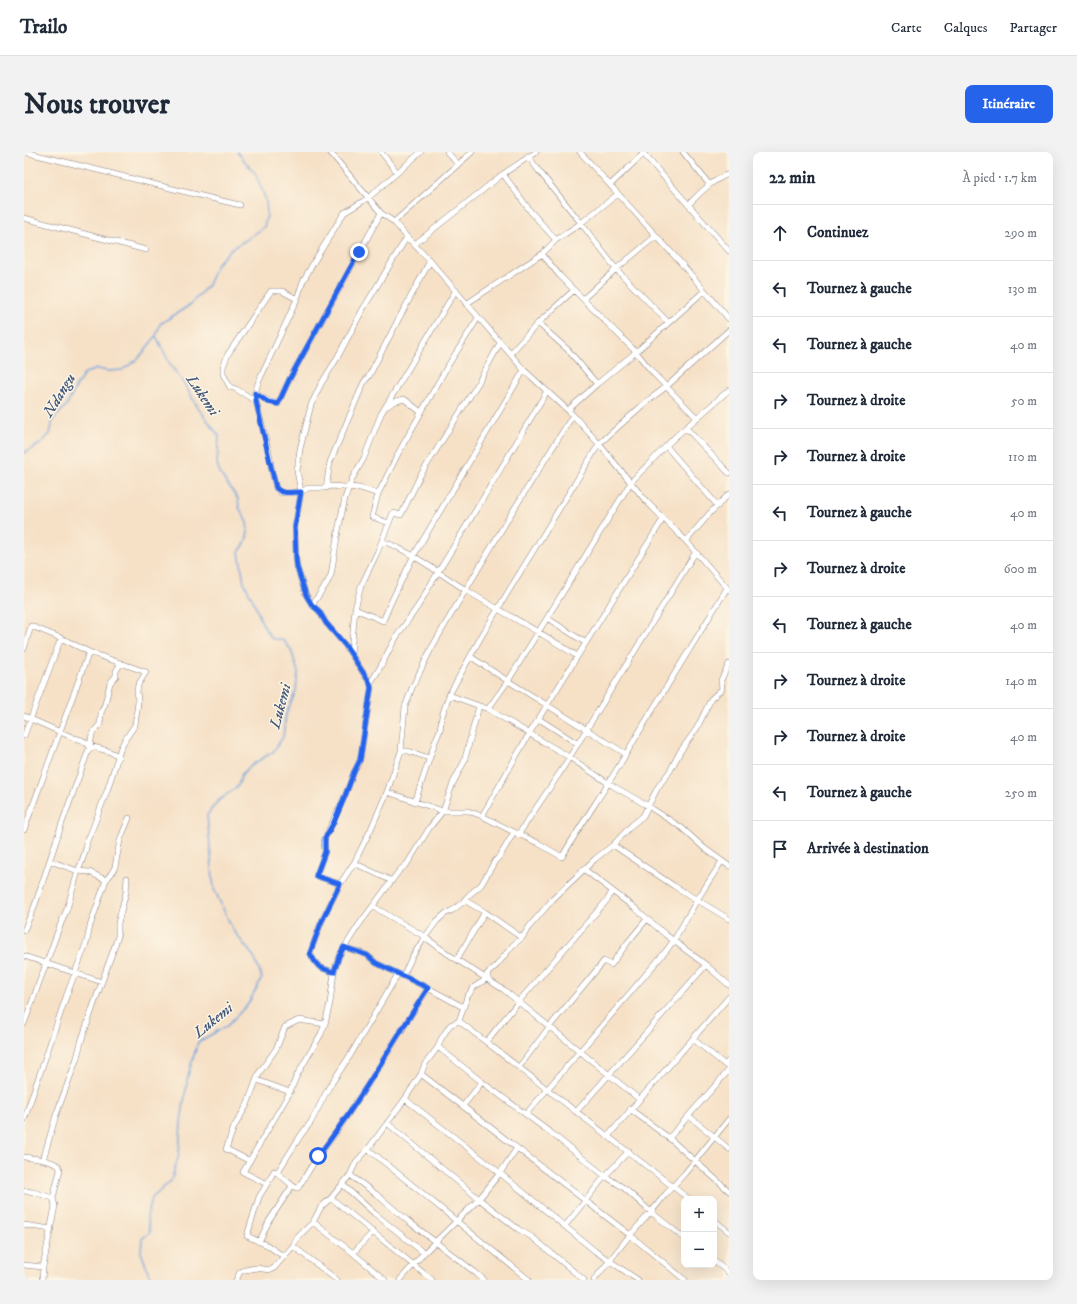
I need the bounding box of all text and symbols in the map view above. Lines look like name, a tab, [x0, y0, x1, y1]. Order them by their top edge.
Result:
text: Trailo	[20, 16, 67, 39]
text: Carte	[891, 19, 922, 37]
text: Calques	[944, 19, 987, 37]
text: Partager	[1009, 19, 1057, 37]
button: Itinéraire	[965, 85, 1053, 123]
text: Nous trouver	[24, 87, 170, 122]
text: 22 min	[769, 167, 815, 189]
text: À pied · 1.7 km	[963, 170, 1037, 186]
icon: ahead	[769, 222, 791, 244]
text: Continuez	[807, 223, 868, 242]
text: 290 m	[1005, 225, 1037, 241]
route end	[350, 243, 368, 261]
icon: left	[769, 278, 791, 300]
text: Tournez à gauche	[807, 279, 912, 298]
text: 130 m	[1008, 281, 1037, 297]
icon: left	[769, 334, 791, 356]
text: Tournez à gauche	[807, 335, 912, 354]
text: 40 m	[1010, 337, 1037, 353]
water label: Ndangu	[38, 370, 80, 422]
water label: Lukemi	[181, 370, 224, 420]
icon: right	[769, 390, 791, 412]
text: Tournez à droite	[807, 391, 905, 410]
text: 50 m	[1011, 393, 1037, 409]
icon: right	[769, 446, 791, 468]
text: Tournez à droite	[807, 447, 905, 466]
text: 110 m	[1008, 449, 1037, 465]
icon: left	[769, 502, 791, 524]
text: Tournez à gauche	[807, 503, 912, 522]
text: 40 m	[1010, 505, 1037, 521]
icon: right	[769, 558, 791, 580]
text: Tournez à droite	[807, 559, 905, 578]
text: 600 m	[1004, 561, 1037, 577]
icon: left	[769, 614, 791, 636]
text: Tournez à gauche	[807, 615, 912, 634]
text: 40 m	[1010, 617, 1037, 633]
icon: right	[769, 670, 791, 692]
text: Tournez à droite	[807, 671, 905, 690]
text: 140 m	[1005, 673, 1037, 689]
water label: Lukemi	[265, 681, 296, 732]
icon: right	[769, 726, 791, 748]
text: Tournez à droite	[807, 727, 905, 746]
text: 40 m	[1010, 729, 1037, 745]
icon: left	[769, 782, 791, 804]
text: Tournez à gauche	[807, 783, 912, 802]
text: 250 m	[1005, 785, 1037, 801]
icon: arrive	[769, 838, 791, 860]
text: Arrivée à destination	[807, 839, 929, 858]
water label: Lukemi	[189, 998, 238, 1043]
route start	[309, 1147, 327, 1165]
map controls	[681, 1196, 717, 1268]
button: +	[681, 1196, 717, 1232]
button: −	[681, 1232, 717, 1268]

